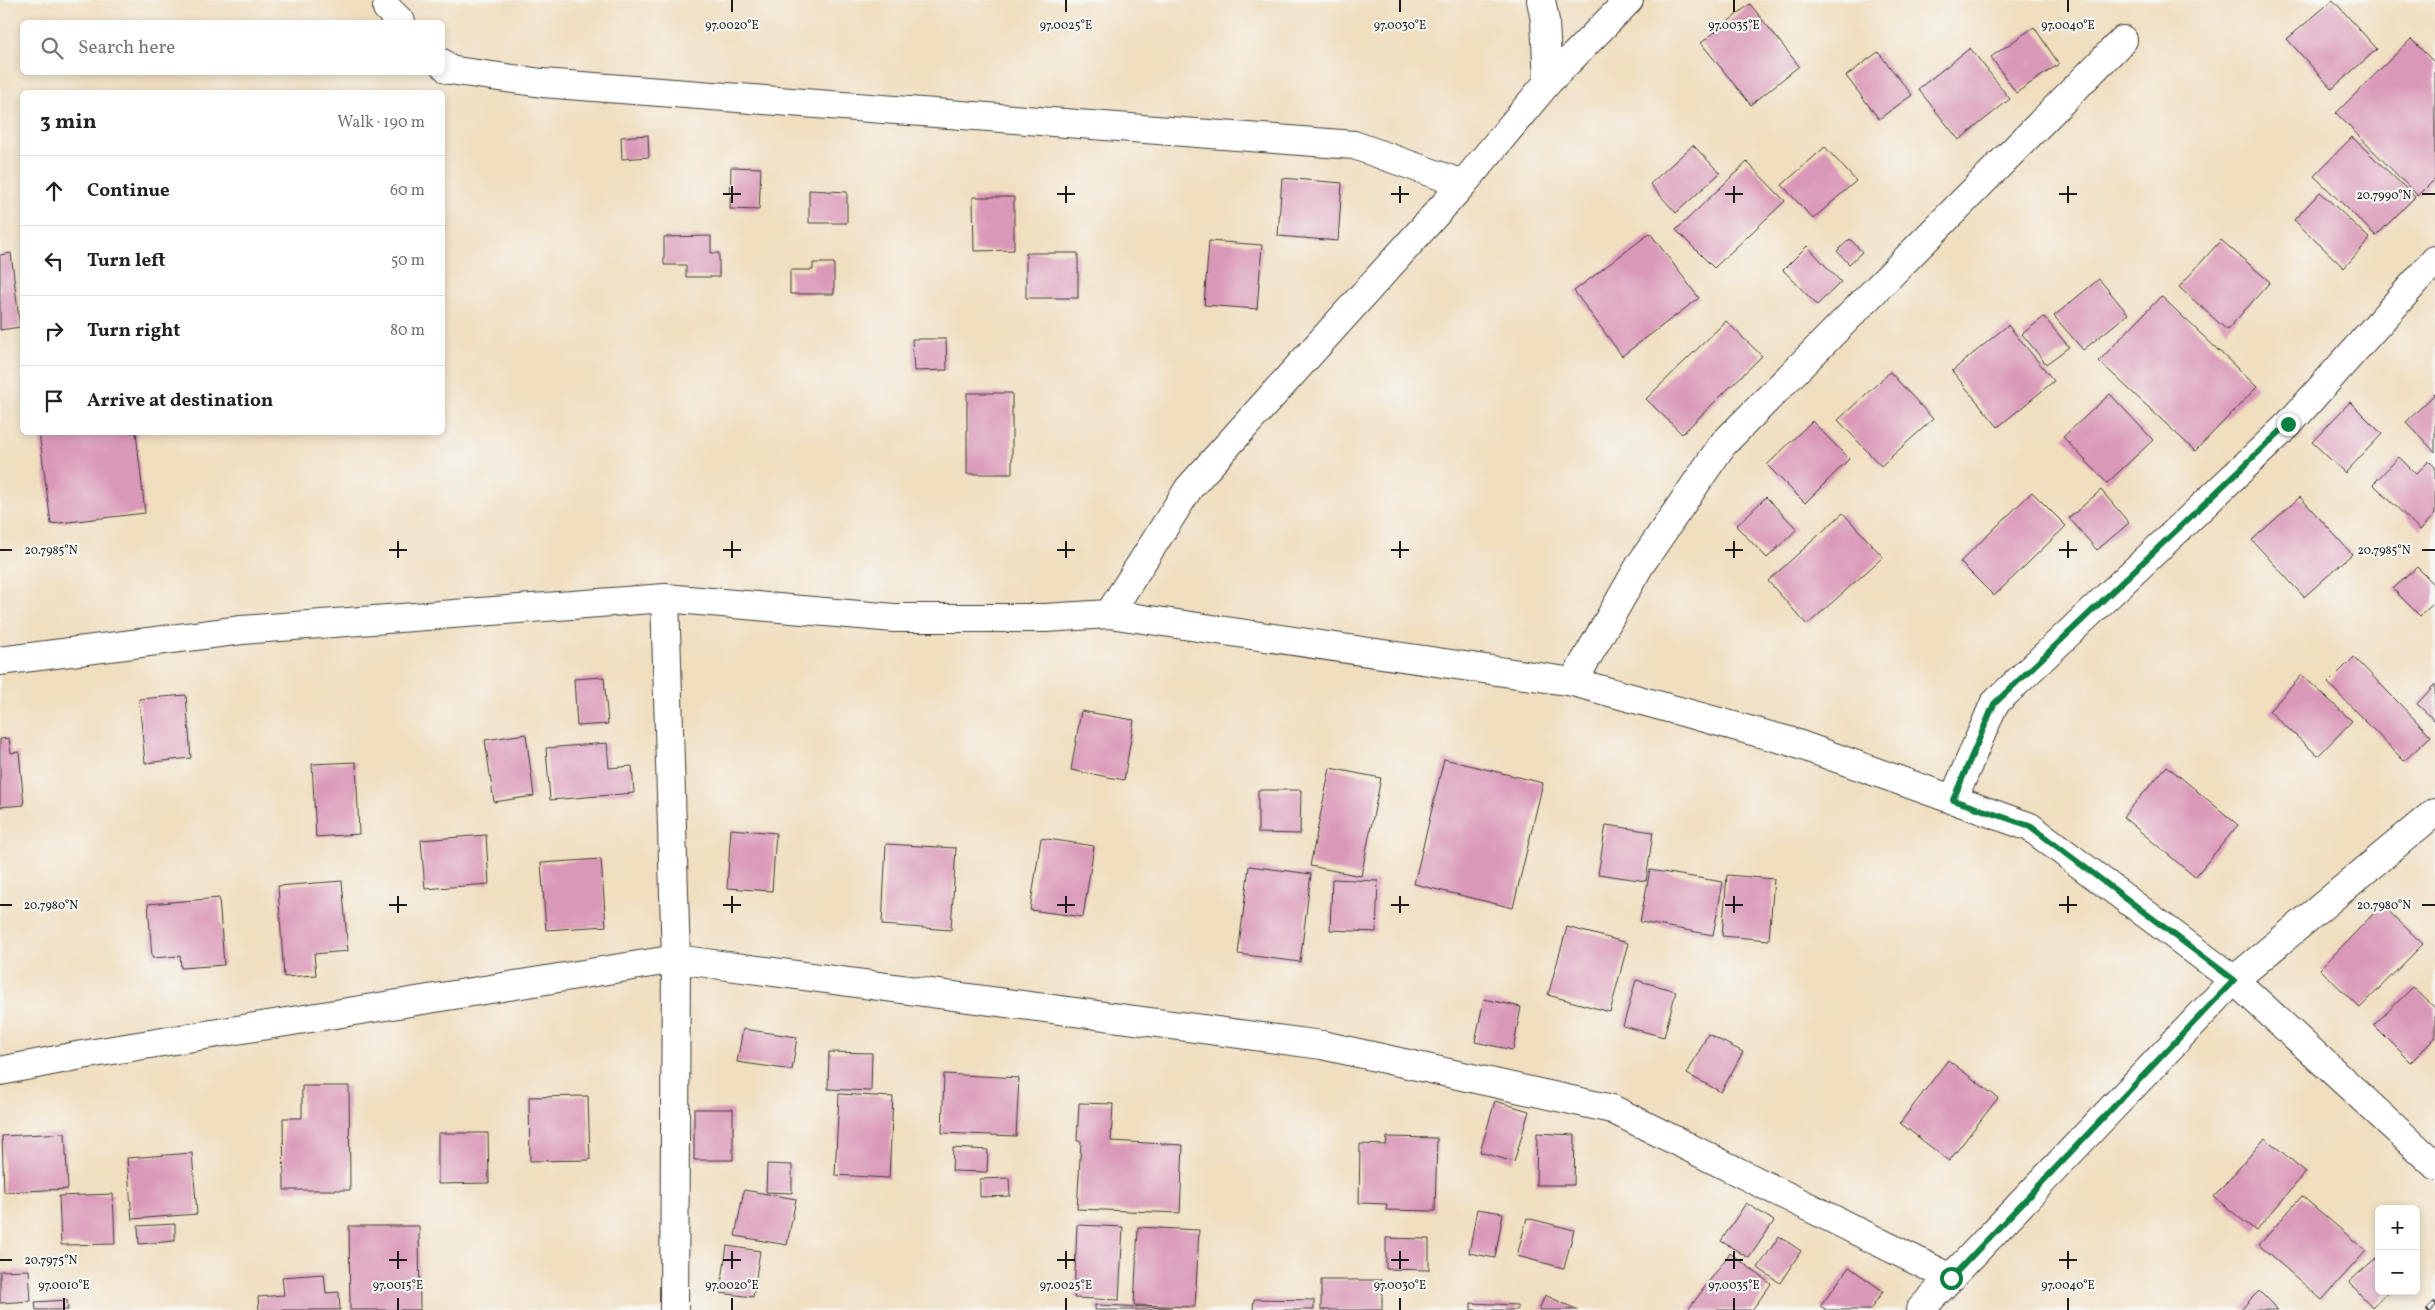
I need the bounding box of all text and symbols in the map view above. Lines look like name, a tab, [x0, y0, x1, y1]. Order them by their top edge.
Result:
text: 97.0020°E	[705, 18, 759, 34]
text: 97.0025°E	[1040, 18, 1092, 34]
text: 97.0030°E	[1374, 18, 1426, 34]
text: 97.0035°E	[1708, 18, 1760, 34]
text: 97.0040°E	[2041, 18, 2095, 34]
search box	[20, 20, 445, 75]
icon: search	[38, 34, 66, 62]
text: Search here	[78, 35, 175, 61]
text: 3 min	[40, 108, 96, 137]
text: Walk · 190 m	[337, 112, 425, 134]
icon: ahead	[40, 177, 68, 205]
text: Continue	[87, 178, 170, 204]
text: 60 m	[390, 180, 425, 202]
text: 20.7990°N	[2356, 188, 2412, 204]
icon: left	[40, 247, 68, 275]
text: Turn left	[87, 248, 166, 274]
text: 50 m	[391, 250, 425, 272]
icon: right	[40, 317, 68, 345]
text: Turn right	[87, 318, 180, 344]
text: 80 m	[390, 320, 425, 342]
icon: arrive	[40, 387, 68, 415]
text: Arrive at destination	[87, 388, 273, 414]
route end	[2277, 413, 2300, 436]
text: 20.7985°N	[24, 543, 78, 559]
text: 20.7985°N	[2357, 543, 2411, 559]
text: 20.7980°N	[24, 898, 78, 914]
text: 20.7980°N	[2357, 898, 2411, 914]
map controls	[2375, 1205, 2420, 1295]
button: +	[2375, 1205, 2420, 1250]
button: −	[2375, 1250, 2420, 1295]
text: 20.7975°N	[24, 1253, 78, 1269]
route start	[1940, 1267, 1963, 1290]
text: 97.0010°E	[38, 1278, 90, 1294]
text: 97.0015°E	[373, 1278, 423, 1294]
text: 97.0020°E	[705, 1278, 759, 1294]
text: 97.0025°E	[1040, 1278, 1092, 1294]
text: 97.0030°E	[1374, 1278, 1426, 1294]
text: 97.0035°E	[1708, 1278, 1760, 1294]
text: 97.0040°E	[2041, 1278, 2095, 1294]

